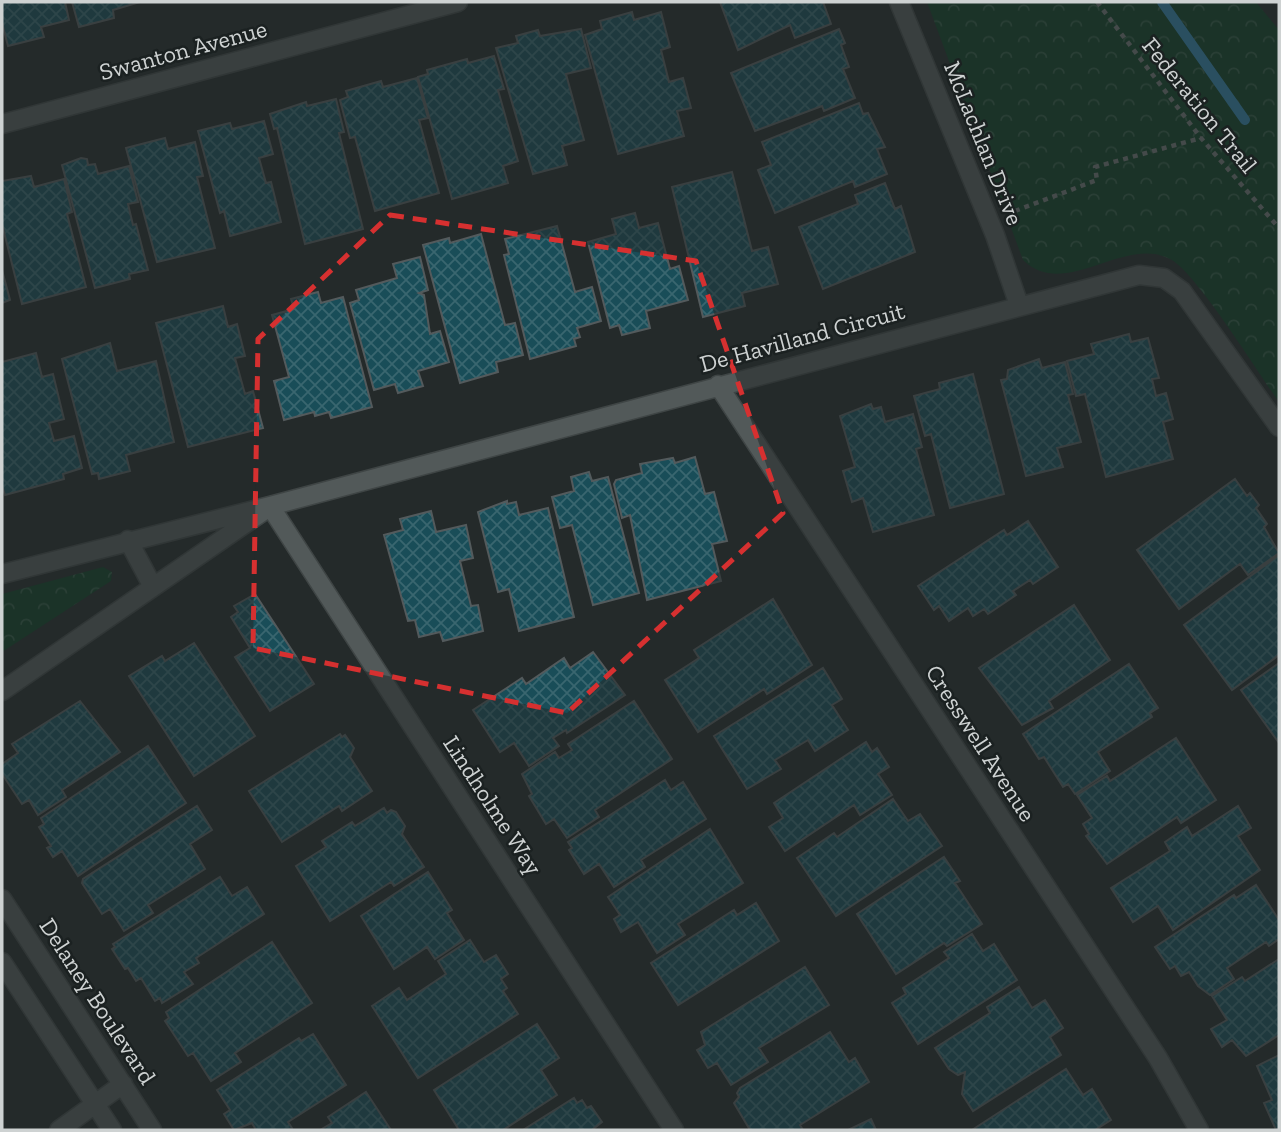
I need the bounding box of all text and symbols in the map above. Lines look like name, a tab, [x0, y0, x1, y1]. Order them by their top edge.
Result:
street label: Swanton Avenue	[96, 14, 270, 86]
street label: Federation Trail	[1136, 31, 1264, 179]
street label: McLachlan Drive	[938, 57, 1030, 229]
street label: De Havilland Circuit	[696, 296, 908, 378]
street label: Cresswell Avenue	[920, 659, 1042, 827]
street label: Lindholme Way	[437, 730, 549, 881]
street label: Delaney Boulevard	[33, 912, 163, 1090]

